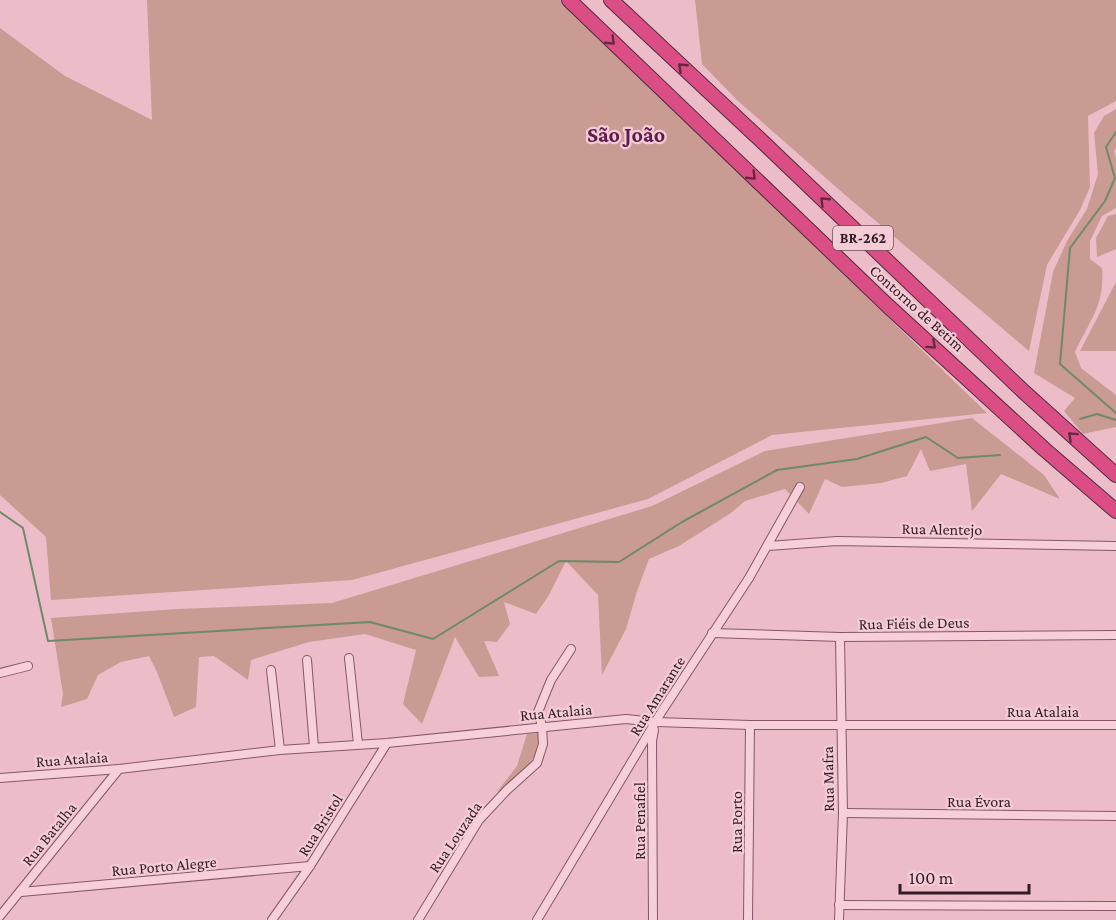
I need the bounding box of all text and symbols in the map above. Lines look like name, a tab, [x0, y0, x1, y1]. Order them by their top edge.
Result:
one-way arrow	[605, 34, 615, 45]
one-way arrow	[679, 63, 689, 74]
district label: São João	[587, 122, 665, 147]
one-way arrow	[745, 168, 756, 179]
one-way arrow	[821, 197, 832, 208]
road number: BR-262	[833, 226, 893, 250]
street label: Contorno de Betim	[866, 261, 968, 355]
one-way arrow	[925, 338, 936, 349]
one-way arrow	[1069, 432, 1079, 443]
street label: Rua Alentejo	[902, 520, 983, 539]
street label: Rua Fiéis de Deus	[858, 614, 970, 632]
street label: Rua Amarante	[626, 653, 688, 739]
street label: Rua Atalaia	[519, 700, 593, 724]
street label: Rua Atalaia	[1007, 703, 1080, 720]
street label: Rua Mafra	[819, 745, 837, 812]
street label: Rua Atalaia	[35, 748, 109, 770]
street label: Rua Penafiel	[631, 782, 648, 860]
street label: Rua Bristol	[294, 791, 346, 859]
street label: Rua Porto	[728, 791, 745, 853]
street label: Rua Évora	[947, 793, 1012, 810]
street label: Rua Batalha	[18, 798, 80, 869]
street label: Rua Louzada	[425, 798, 485, 876]
street label: Rua Porto Alegre	[111, 853, 217, 880]
scale bar	[900, 857, 1029, 895]
text: 100 m	[909, 868, 954, 888]

